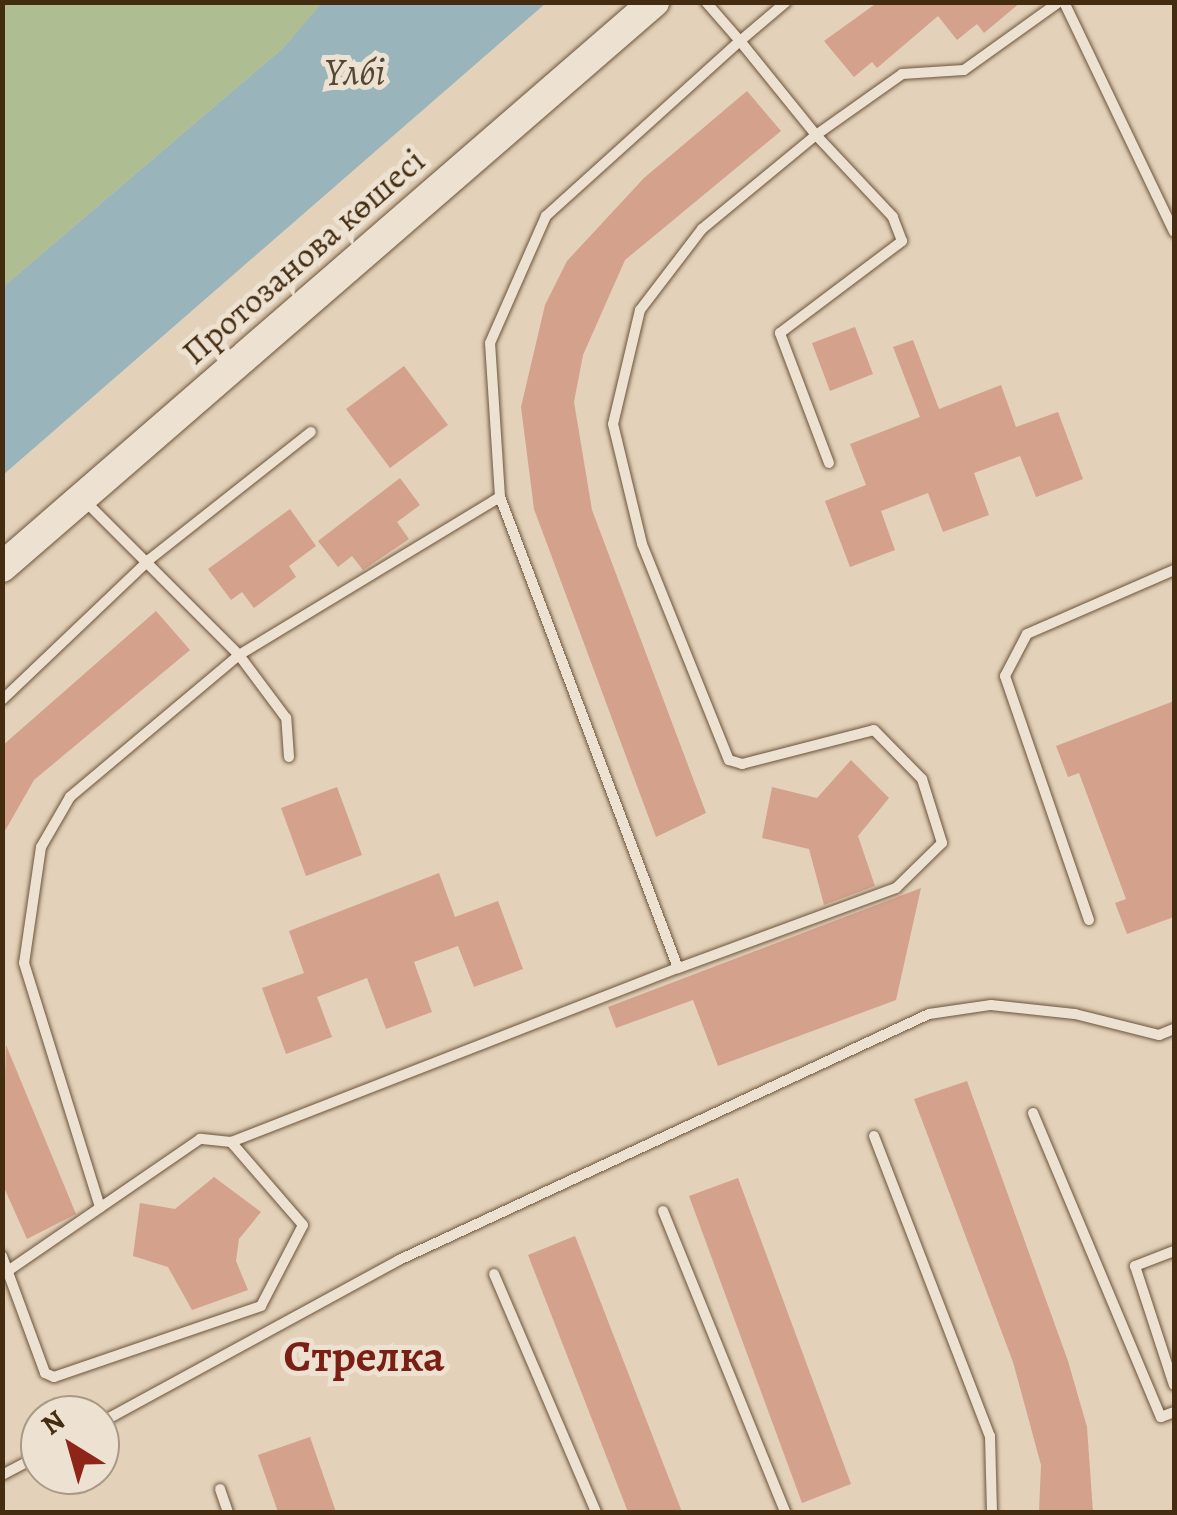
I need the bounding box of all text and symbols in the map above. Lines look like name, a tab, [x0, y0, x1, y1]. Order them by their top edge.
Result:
water label: Үлбі	[325, 50, 385, 96]
street label: Протозанова көшесі	[173, 139, 433, 373]
district label: Стрелка	[283, 1330, 445, 1384]
north arrow	[20, 1395, 120, 1495]
text: N	[34, 1401, 73, 1444]

